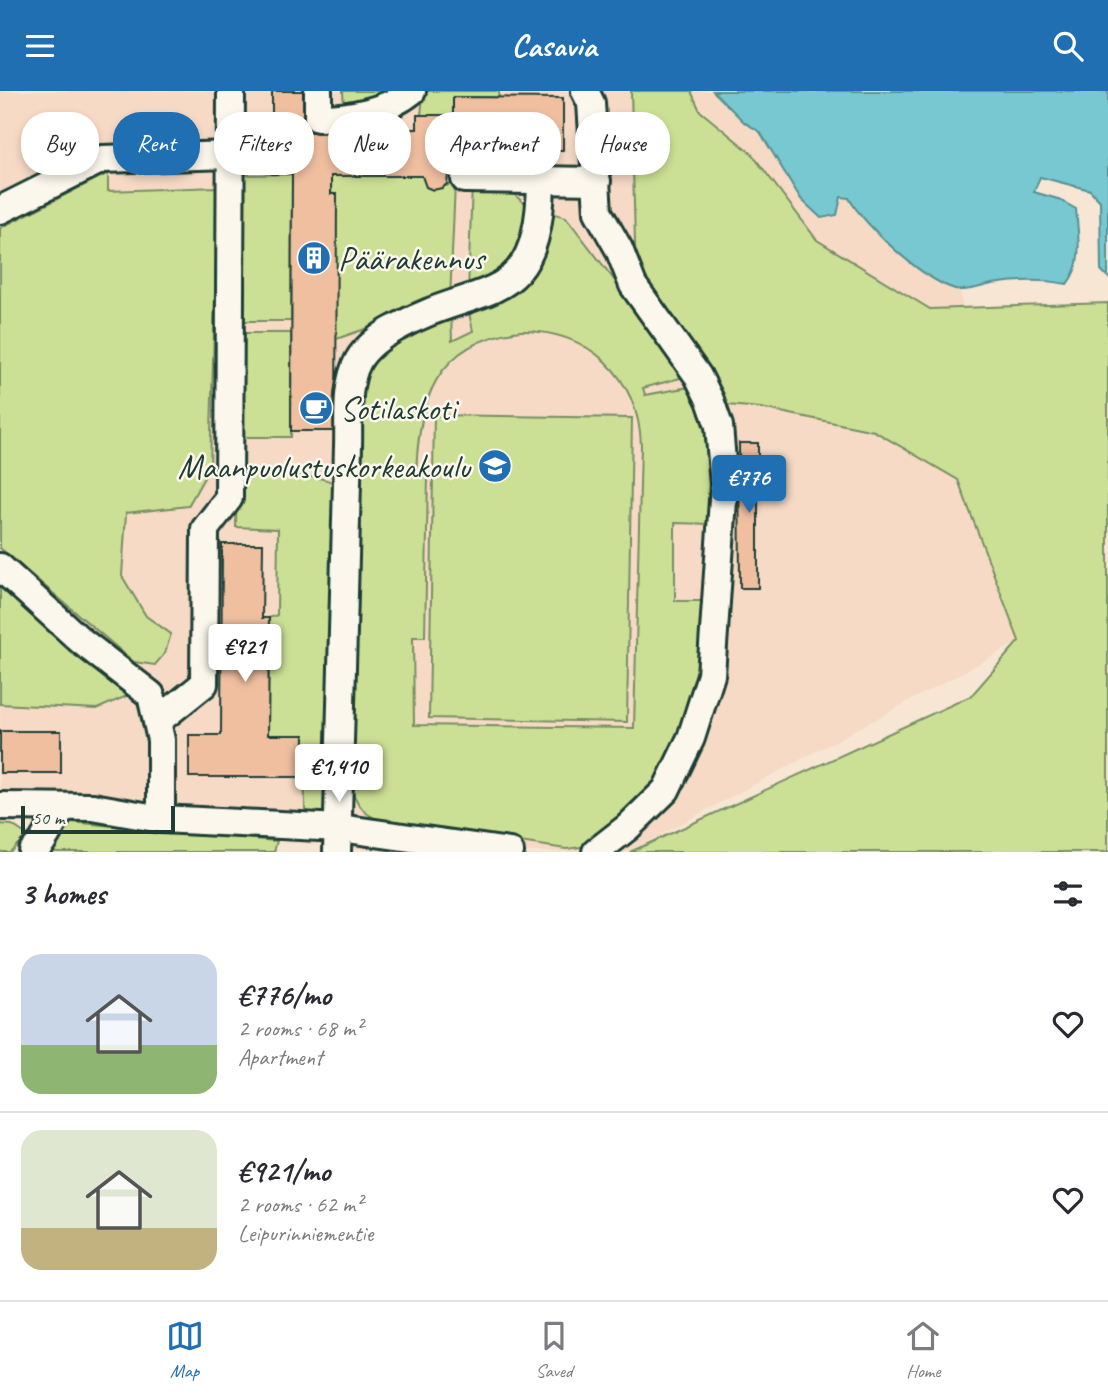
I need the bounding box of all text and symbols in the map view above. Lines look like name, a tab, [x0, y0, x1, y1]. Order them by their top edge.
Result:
text: Casavia	[512, 25, 597, 66]
icon: menu	[21, 27, 59, 65]
icon: search	[1049, 27, 1087, 65]
chip: Buy	[21, 112, 99, 175]
chip: Rent	[113, 112, 200, 175]
chip: Filters	[214, 112, 314, 175]
chip: New	[328, 112, 411, 175]
chip: Apartment	[425, 112, 561, 175]
chip: House	[575, 112, 670, 175]
place label: Päärakennus	[338, 238, 487, 280]
building icon: Päärakennus	[295, 239, 333, 277]
place label: Sotilaskoti	[340, 388, 460, 430]
cafe icon: Sotilaskoti	[297, 389, 335, 427]
place label: Maanpuolustuskorkeakoulu	[178, 446, 472, 488]
school or university icon: Maanpuolustuskorkeakoulu	[476, 447, 514, 485]
pin: €776	[708, 455, 790, 515]
text: €776	[728, 463, 770, 492]
pin: €921	[204, 625, 286, 684]
text: €921	[224, 632, 266, 661]
pin: €1,410	[282, 745, 396, 804]
text: €1,410	[311, 752, 367, 781]
scale bar	[21, 803, 175, 835]
text: 50 m	[32, 806, 64, 830]
text: 3 homes	[21, 875, 106, 913]
icon: filters	[1049, 875, 1087, 913]
text: €776/mo	[238, 976, 331, 1014]
icon: home	[77, 982, 161, 1066]
icon: heart	[1049, 1005, 1087, 1043]
text: 2 rooms · 68 m²	[238, 1014, 362, 1043]
text: Apartment	[238, 1043, 323, 1072]
text: €921/mo	[238, 1152, 330, 1190]
icon: home	[77, 1158, 161, 1242]
icon: heart	[1049, 1181, 1087, 1219]
text: 2 rooms · 62 m²	[238, 1190, 362, 1219]
text: Leipurinniementie	[238, 1219, 373, 1248]
tab: Map	[166, 1317, 204, 1383]
tab: Saved	[535, 1317, 573, 1383]
tab: Home	[904, 1317, 942, 1383]

